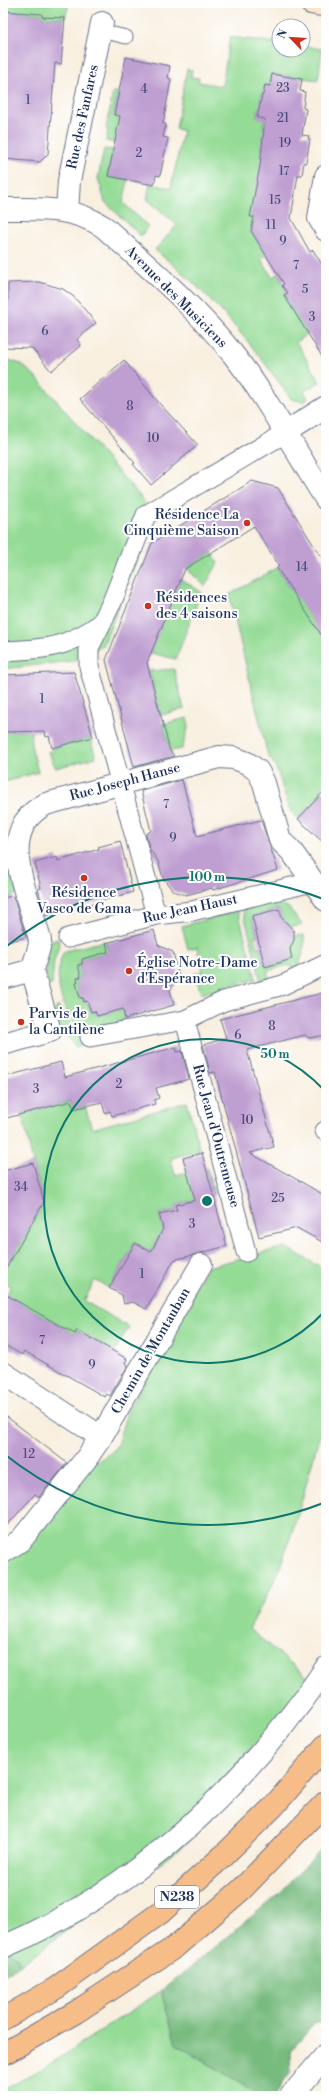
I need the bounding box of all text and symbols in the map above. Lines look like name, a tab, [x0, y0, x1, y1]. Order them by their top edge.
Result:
north arrow	[271, 18, 311, 58]
text: N	[275, 27, 291, 41]
street label: Rue des Fanfares	[63, 63, 103, 171]
house number: 23	[276, 81, 290, 96]
house number: 4	[140, 82, 148, 97]
house number: 1	[25, 93, 31, 108]
house number: 21	[277, 111, 290, 126]
house number: 19	[279, 136, 291, 151]
house number: 2	[136, 146, 143, 161]
house number: 17	[279, 164, 289, 179]
house number: 15	[269, 193, 281, 208]
house number: 11	[266, 218, 277, 233]
house number: 9	[279, 234, 287, 249]
street label: Avenue des Musiciens	[120, 241, 231, 352]
house number: 7	[293, 258, 299, 273]
house number: 5	[302, 282, 309, 297]
house number: 3	[309, 310, 316, 325]
house number: 6	[41, 324, 49, 339]
house number: 8	[126, 399, 134, 414]
house number: 10	[147, 431, 159, 446]
place label: Résidence La Cinquième Saison	[124, 506, 240, 540]
marker: Résidence La Cinquième Saison	[242, 518, 252, 528]
house number: 14	[296, 560, 308, 575]
place label: Résidences des 4 saisons	[156, 589, 238, 623]
marker: Résidences des 4 saisons	[143, 601, 153, 611]
house number: 1	[39, 692, 45, 707]
street label: Rue Joseph Hanse	[68, 759, 182, 805]
house number: 7	[163, 797, 169, 812]
house number: 9	[169, 831, 177, 846]
text: 100 m	[189, 870, 225, 885]
marker: Résidence Vasco de Gama	[79, 873, 89, 883]
place label: Résidence Vasco de Gama	[36, 884, 132, 918]
street label: Rue Jean Haust	[141, 890, 239, 928]
place label: Église Notre-Dame d'Espérance	[137, 952, 258, 988]
marker: Église Notre-Dame d'Espérance	[124, 966, 134, 976]
place label: Parvis de la Cantilène	[29, 1005, 104, 1039]
marker: Parvis de la Cantilène	[16, 1017, 26, 1027]
house number: 8	[268, 1019, 276, 1034]
house number: 6	[234, 1028, 242, 1043]
text: 50 m	[260, 1047, 290, 1062]
street label: Rue Jean d'Outremeuse	[188, 1062, 244, 1210]
house number: 2	[116, 1077, 123, 1092]
house number: 3	[33, 1082, 40, 1097]
house number: 10	[241, 1113, 253, 1128]
house number: 34	[14, 1180, 28, 1195]
house number: 25	[271, 1191, 285, 1206]
centre of rings	[200, 1194, 214, 1208]
house number: 3	[189, 1217, 196, 1232]
house number: 1	[139, 1267, 145, 1282]
street label: Chemin de Montauban	[107, 1284, 195, 1418]
house number: 7	[39, 1333, 45, 1348]
house number: 9	[88, 1358, 96, 1373]
house number: 12	[23, 1447, 35, 1462]
road number: N238	[155, 1886, 199, 1908]

